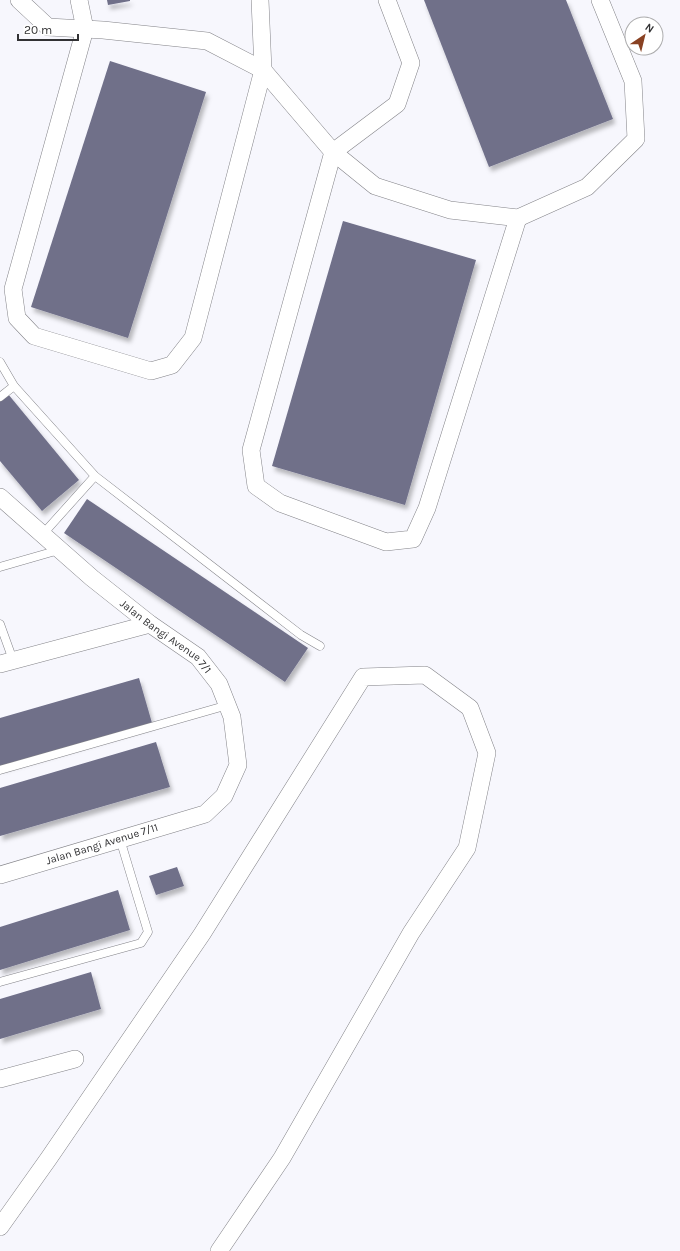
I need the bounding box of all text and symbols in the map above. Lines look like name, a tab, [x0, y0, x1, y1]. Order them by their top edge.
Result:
scale bar	[18, 16, 78, 42]
north arrow	[624, 16, 664, 56]
text: N	[642, 21, 656, 36]
text: 20 m	[24, 23, 52, 37]
street label: Jalan Bangi Avenue 7/1	[118, 596, 215, 676]
street label: Jalan Bangi Avenue 7/11	[44, 821, 160, 867]

